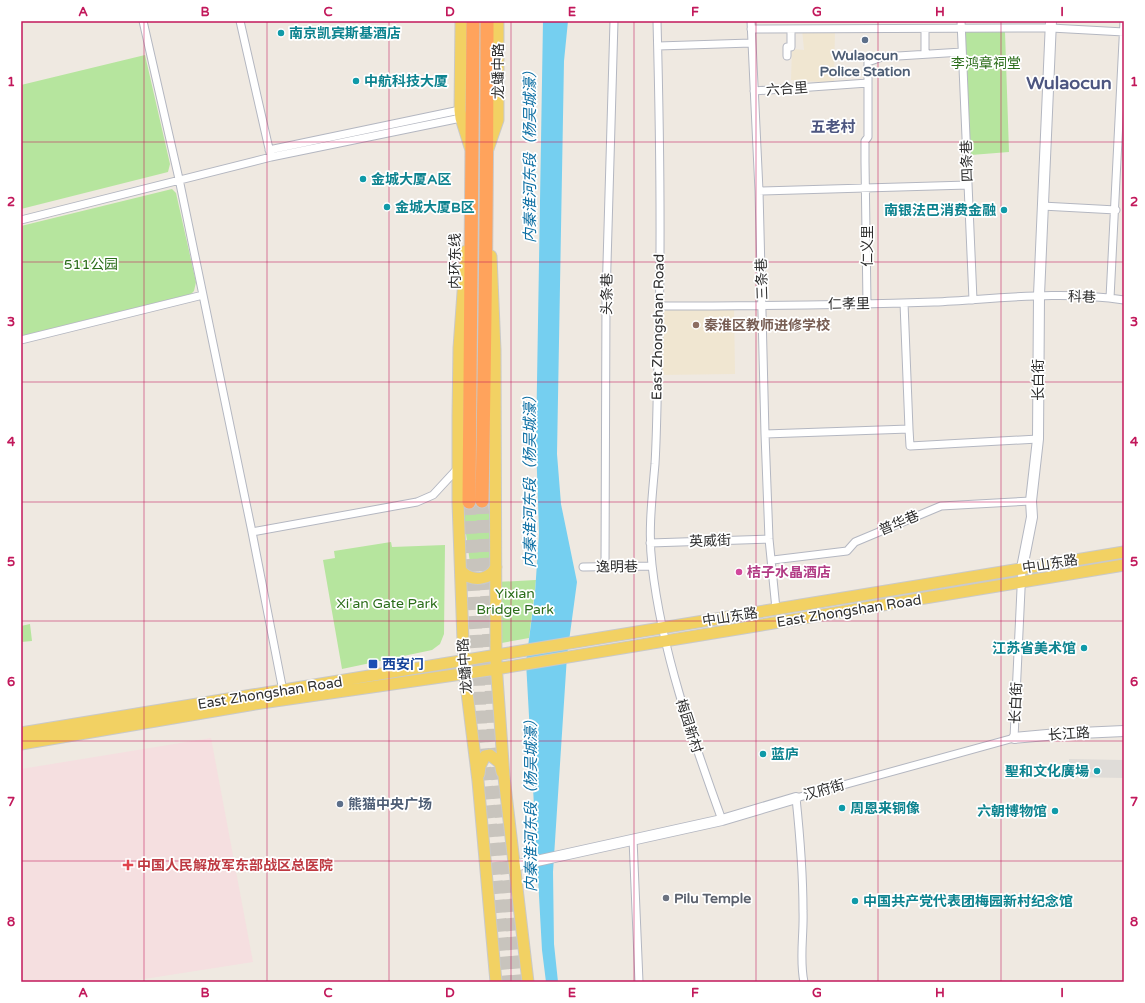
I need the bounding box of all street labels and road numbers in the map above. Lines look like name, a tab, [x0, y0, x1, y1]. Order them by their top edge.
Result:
street label: 龙蟠中路	[490, 43, 507, 99]
street label: 六合里	[765, 79, 809, 99]
street label: 四条巷	[958, 140, 976, 182]
street label: 仁义里	[859, 225, 876, 267]
street label: 内环东线	[447, 233, 464, 289]
street label: East Zhongshan Road	[648, 254, 668, 400]
street label: 三条巷	[753, 258, 771, 300]
street label: 头条巷	[598, 273, 616, 315]
street label: 科巷	[1068, 288, 1096, 306]
street label: 仁孝里	[828, 295, 870, 313]
street label: 长白街	[1030, 359, 1047, 401]
street label: 普华巷	[876, 507, 922, 539]
street label: 英威街	[689, 532, 731, 550]
street label: 中山东路	[1021, 551, 1079, 577]
street label: 逸明巷	[596, 558, 638, 576]
street label: East Zhongshan Road	[775, 591, 923, 631]
street label: 中山东路	[701, 604, 759, 630]
street label: 龙蟠中路	[455, 637, 475, 695]
street label: East Zhongshan Road	[196, 673, 344, 713]
street label: 长白街	[1006, 682, 1026, 724]
street label: 梅园新村	[672, 697, 706, 755]
street label: 长江路	[1047, 724, 1091, 744]
street label: 汉府街	[801, 776, 847, 804]

